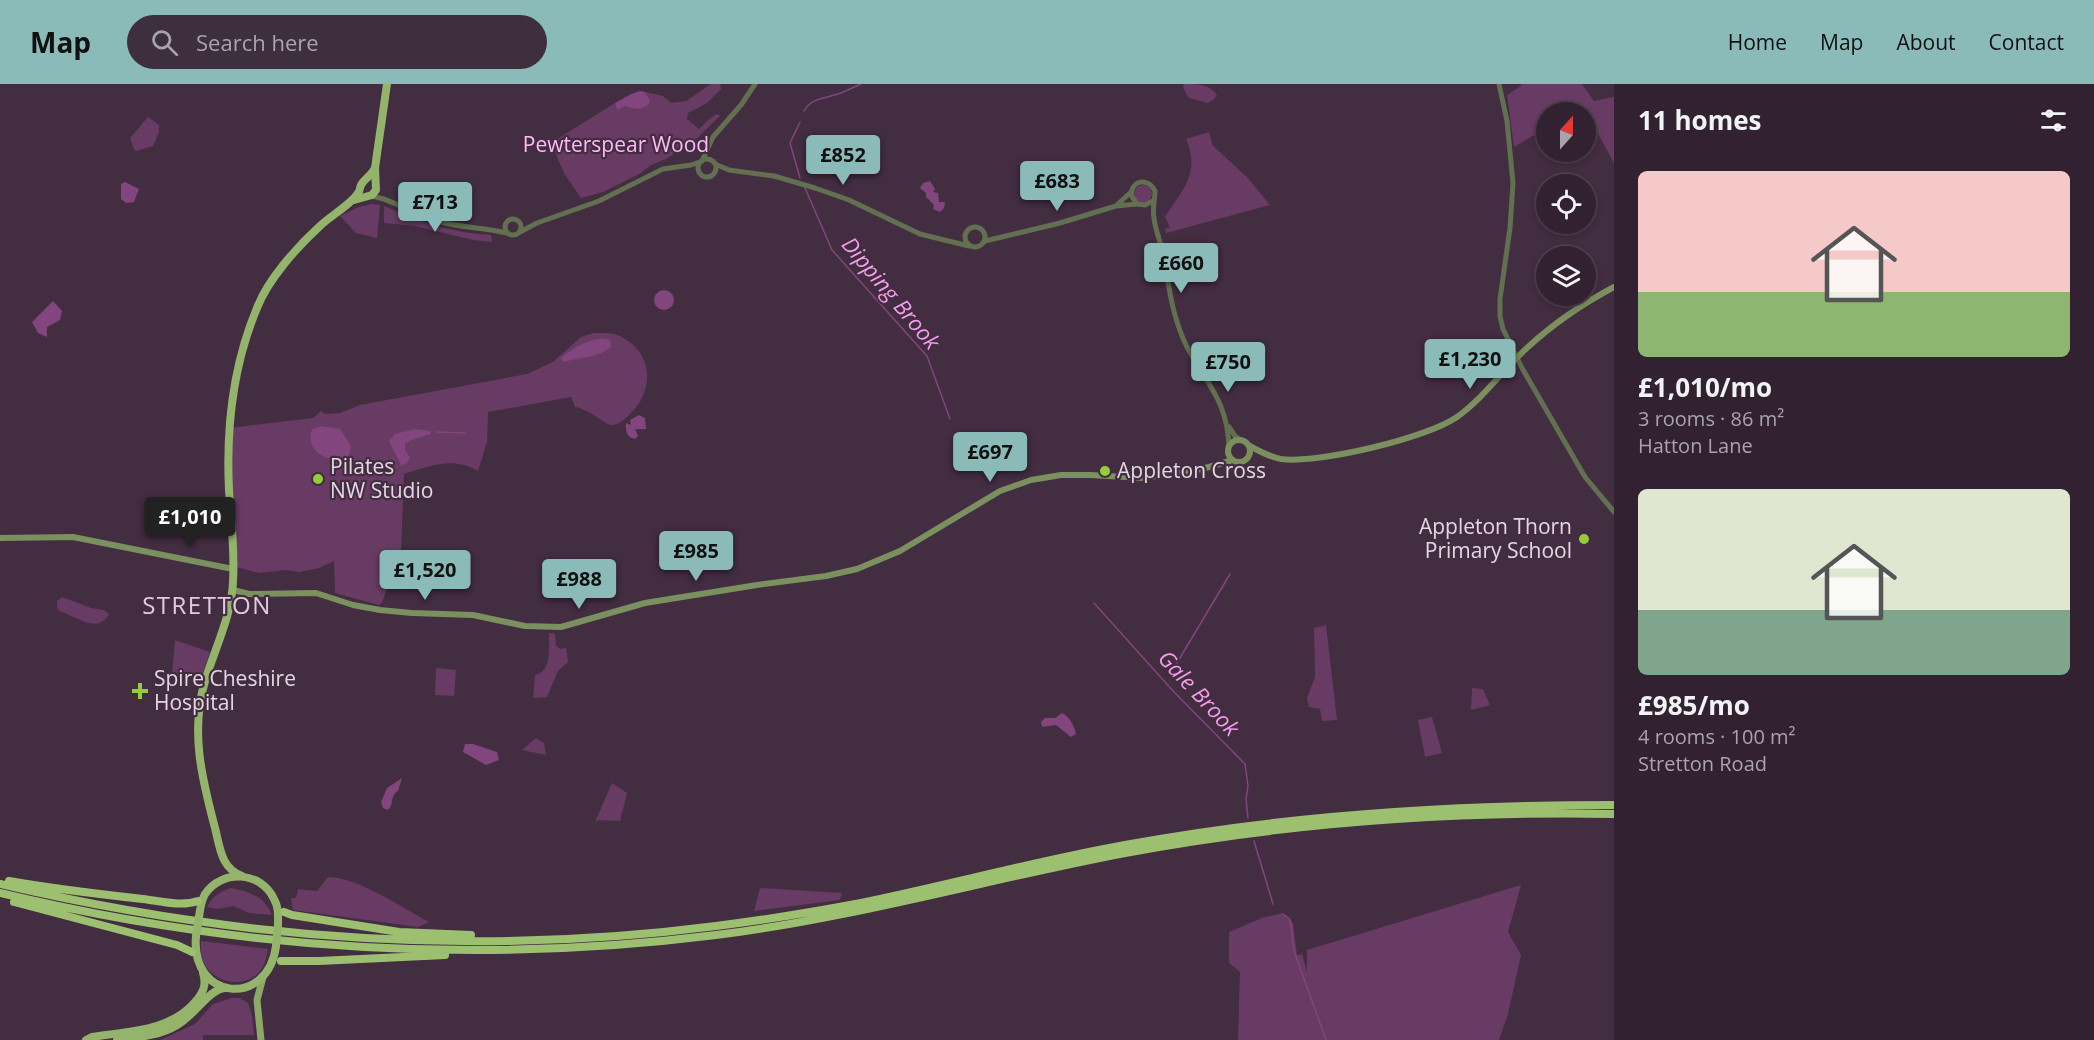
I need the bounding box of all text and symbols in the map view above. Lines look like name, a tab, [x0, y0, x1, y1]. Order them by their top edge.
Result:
search box	[127, 15, 547, 69]
text: Map	[30, 23, 91, 61]
icon: search	[148, 26, 181, 59]
text: Search here	[196, 27, 319, 57]
text: Home	[1728, 28, 1787, 56]
text: Map	[1820, 28, 1863, 56]
text: About	[1896, 28, 1956, 56]
text: Contact	[1989, 28, 2064, 56]
north arrow	[1536, 102, 1596, 162]
map controls	[1536, 102, 1596, 306]
text: 11 homes	[1638, 102, 1762, 138]
icon: filters	[2037, 104, 2070, 137]
park label: Pewterspear Wood	[523, 130, 709, 158]
pin: £852	[807, 135, 879, 186]
text: £852	[820, 141, 866, 168]
pin: £683	[1021, 161, 1093, 212]
text: £683	[1034, 167, 1080, 194]
button: locate	[1536, 174, 1596, 234]
pin: £713	[399, 182, 471, 233]
text: £713	[412, 188, 458, 215]
icon: home	[1800, 210, 1908, 318]
water label: Dipping Brook	[836, 230, 949, 356]
pin: £660	[1145, 243, 1217, 294]
button: layers	[1536, 246, 1596, 306]
text: £660	[1158, 249, 1204, 276]
pin: £1,230	[1421, 339, 1519, 390]
pin: £750	[1192, 342, 1264, 393]
text: £1,230	[1439, 345, 1501, 372]
text: £750	[1205, 348, 1251, 375]
text: £1,010/mo	[1638, 369, 1772, 405]
text: 3 rooms · 86 m²	[1638, 405, 1784, 432]
pin: £697	[954, 432, 1026, 483]
text: Hatton Lane	[1638, 432, 1753, 459]
text: £697	[967, 438, 1013, 465]
place label: Pilates NW Studio	[330, 452, 433, 504]
place label: Appleton Cross	[1117, 456, 1266, 484]
marker: Appleton Cross	[1098, 464, 1112, 478]
marker: Pilates NW Studio	[311, 472, 325, 486]
pin: £1,010	[141, 497, 239, 548]
text: £1,010	[159, 503, 221, 530]
place label: Appleton Thorn Primary School	[1419, 512, 1572, 564]
icon: home	[1800, 528, 1908, 636]
pin: £985	[660, 531, 732, 582]
marker: Appleton Thorn Primary School	[1577, 532, 1591, 546]
text: £985	[673, 537, 719, 564]
pin: £1,520	[376, 550, 474, 601]
text: £1,520	[394, 556, 456, 583]
pin: £988	[543, 559, 615, 610]
text: £988	[556, 565, 602, 592]
district label: STRETTON	[142, 588, 272, 621]
water label: Gale Brook	[1152, 643, 1248, 743]
place label: Spire Cheshire Hospital	[154, 664, 296, 716]
marker: Spire Cheshire Hospital	[131, 682, 149, 700]
text: £985/mo	[1638, 687, 1750, 723]
text: 4 rooms · 100 m²	[1638, 723, 1796, 750]
text: Stretton Road	[1638, 750, 1767, 777]

